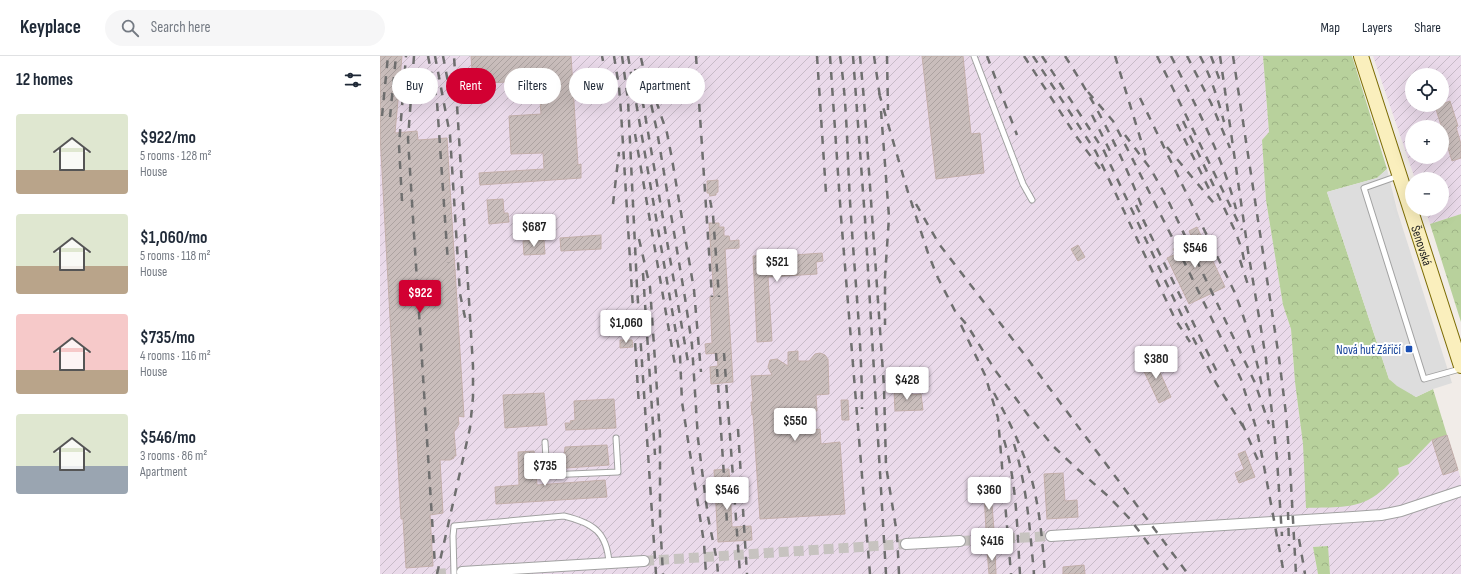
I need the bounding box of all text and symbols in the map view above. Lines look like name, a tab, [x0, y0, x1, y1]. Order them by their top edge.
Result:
search box	[105, 10, 385, 46]
text: Keyplace	[20, 16, 81, 39]
icon: search	[119, 17, 141, 39]
text: Search here	[151, 18, 210, 37]
text: Map	[1320, 19, 1340, 36]
text: Layers	[1362, 19, 1392, 36]
text: Share	[1414, 19, 1441, 36]
chip: Buy	[392, 68, 438, 104]
chip: Rent	[446, 68, 496, 104]
chip: Filters	[504, 68, 561, 104]
chip: New	[569, 68, 618, 104]
chip: Apartment	[626, 68, 705, 104]
map controls	[1405, 68, 1449, 216]
button: locate	[1405, 68, 1449, 112]
icon: filters	[342, 69, 364, 91]
text: 12 homes	[16, 70, 73, 90]
button: +	[1405, 120, 1449, 164]
text: $922/mo	[140, 128, 196, 148]
icon: home	[48, 130, 96, 178]
text: 5 rooms · 128 m²	[140, 148, 212, 164]
text: House	[140, 164, 167, 180]
button: −	[1405, 172, 1449, 216]
pin: $687	[510, 214, 558, 248]
text: $687	[522, 219, 546, 235]
street label: Šenovská	[1407, 223, 1435, 268]
text: $1,060/mo	[140, 228, 208, 248]
icon: home	[48, 230, 96, 278]
pin: $546	[1171, 235, 1219, 269]
text: $546	[1183, 240, 1207, 256]
text: 5 rooms · 118 m²	[140, 248, 211, 264]
pin: $521	[753, 249, 801, 283]
text: $521	[765, 254, 789, 270]
text: House	[140, 264, 167, 280]
pin: $922	[396, 280, 444, 314]
text: $922	[408, 285, 432, 301]
pin: $1,060	[593, 310, 659, 344]
text: $1,060	[609, 315, 643, 331]
text: $735/mo	[140, 328, 195, 348]
icon: home	[48, 330, 96, 378]
place label: Nová huť Zářičí	[1336, 342, 1402, 358]
marker: Nová huť Zářičí	[1404, 344, 1414, 354]
pin: $380	[1132, 346, 1180, 380]
text: 4 rooms · 116 m²	[140, 348, 211, 364]
text: $380	[1144, 351, 1168, 367]
text: House	[140, 364, 167, 380]
pin: $428	[883, 367, 931, 401]
text: $428	[895, 372, 919, 388]
pin: $550	[771, 408, 819, 442]
text: $550	[783, 413, 807, 429]
text: $546/mo	[140, 428, 196, 448]
icon: home	[48, 430, 96, 478]
text: 3 rooms · 86 m²	[140, 448, 207, 464]
pin: $735	[521, 453, 569, 487]
text: $735	[533, 458, 557, 474]
text: Apartment	[140, 464, 187, 480]
pin: $546	[703, 477, 751, 511]
pin: $360	[965, 477, 1013, 511]
text: $546	[715, 482, 739, 498]
text: $360	[977, 482, 1001, 498]
pin: $416	[968, 528, 1016, 562]
text: $416	[980, 533, 1004, 549]

